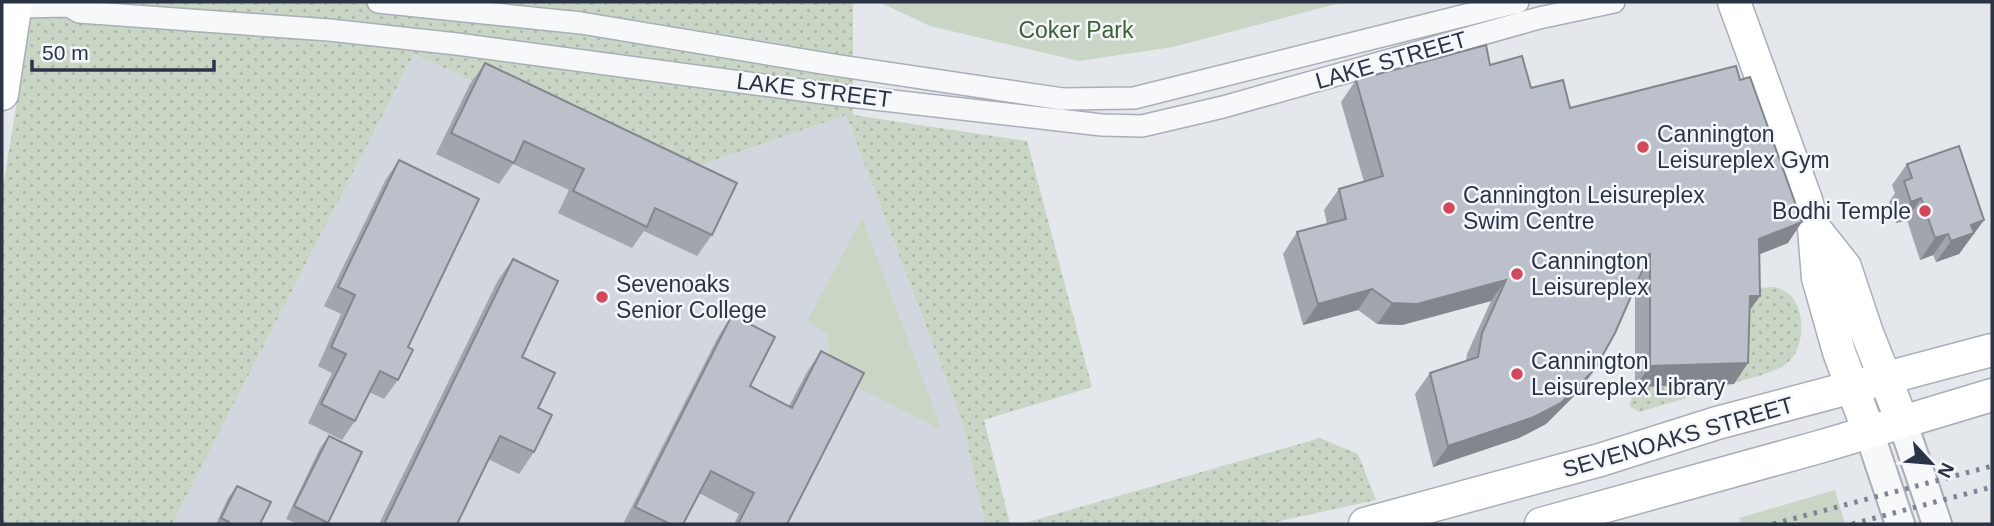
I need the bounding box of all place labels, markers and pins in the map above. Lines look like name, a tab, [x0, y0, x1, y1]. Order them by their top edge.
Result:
place label: Cannington Leisureplex Gym	[1657, 121, 1830, 173]
marker: Cannington Leisureplex Gym	[1635, 139, 1651, 155]
place label: Cannington Leisureplex Swim Centre	[1463, 182, 1705, 234]
place label: Bodhi Temple	[1772, 198, 1911, 224]
marker: Cannington Leisureplex Swim Centre	[1441, 200, 1457, 216]
marker: Bodhi Temple	[1917, 203, 1933, 219]
place label: Cannington Leisureplex	[1531, 248, 1649, 300]
marker: Cannington Leisureplex	[1509, 266, 1525, 282]
place label: Sevenoaks Senior College	[616, 271, 767, 323]
marker: Sevenoaks Senior College	[594, 289, 610, 305]
place label: Cannington Leisureplex Library	[1531, 348, 1726, 400]
marker: Cannington Leisureplex Library	[1509, 366, 1525, 382]

